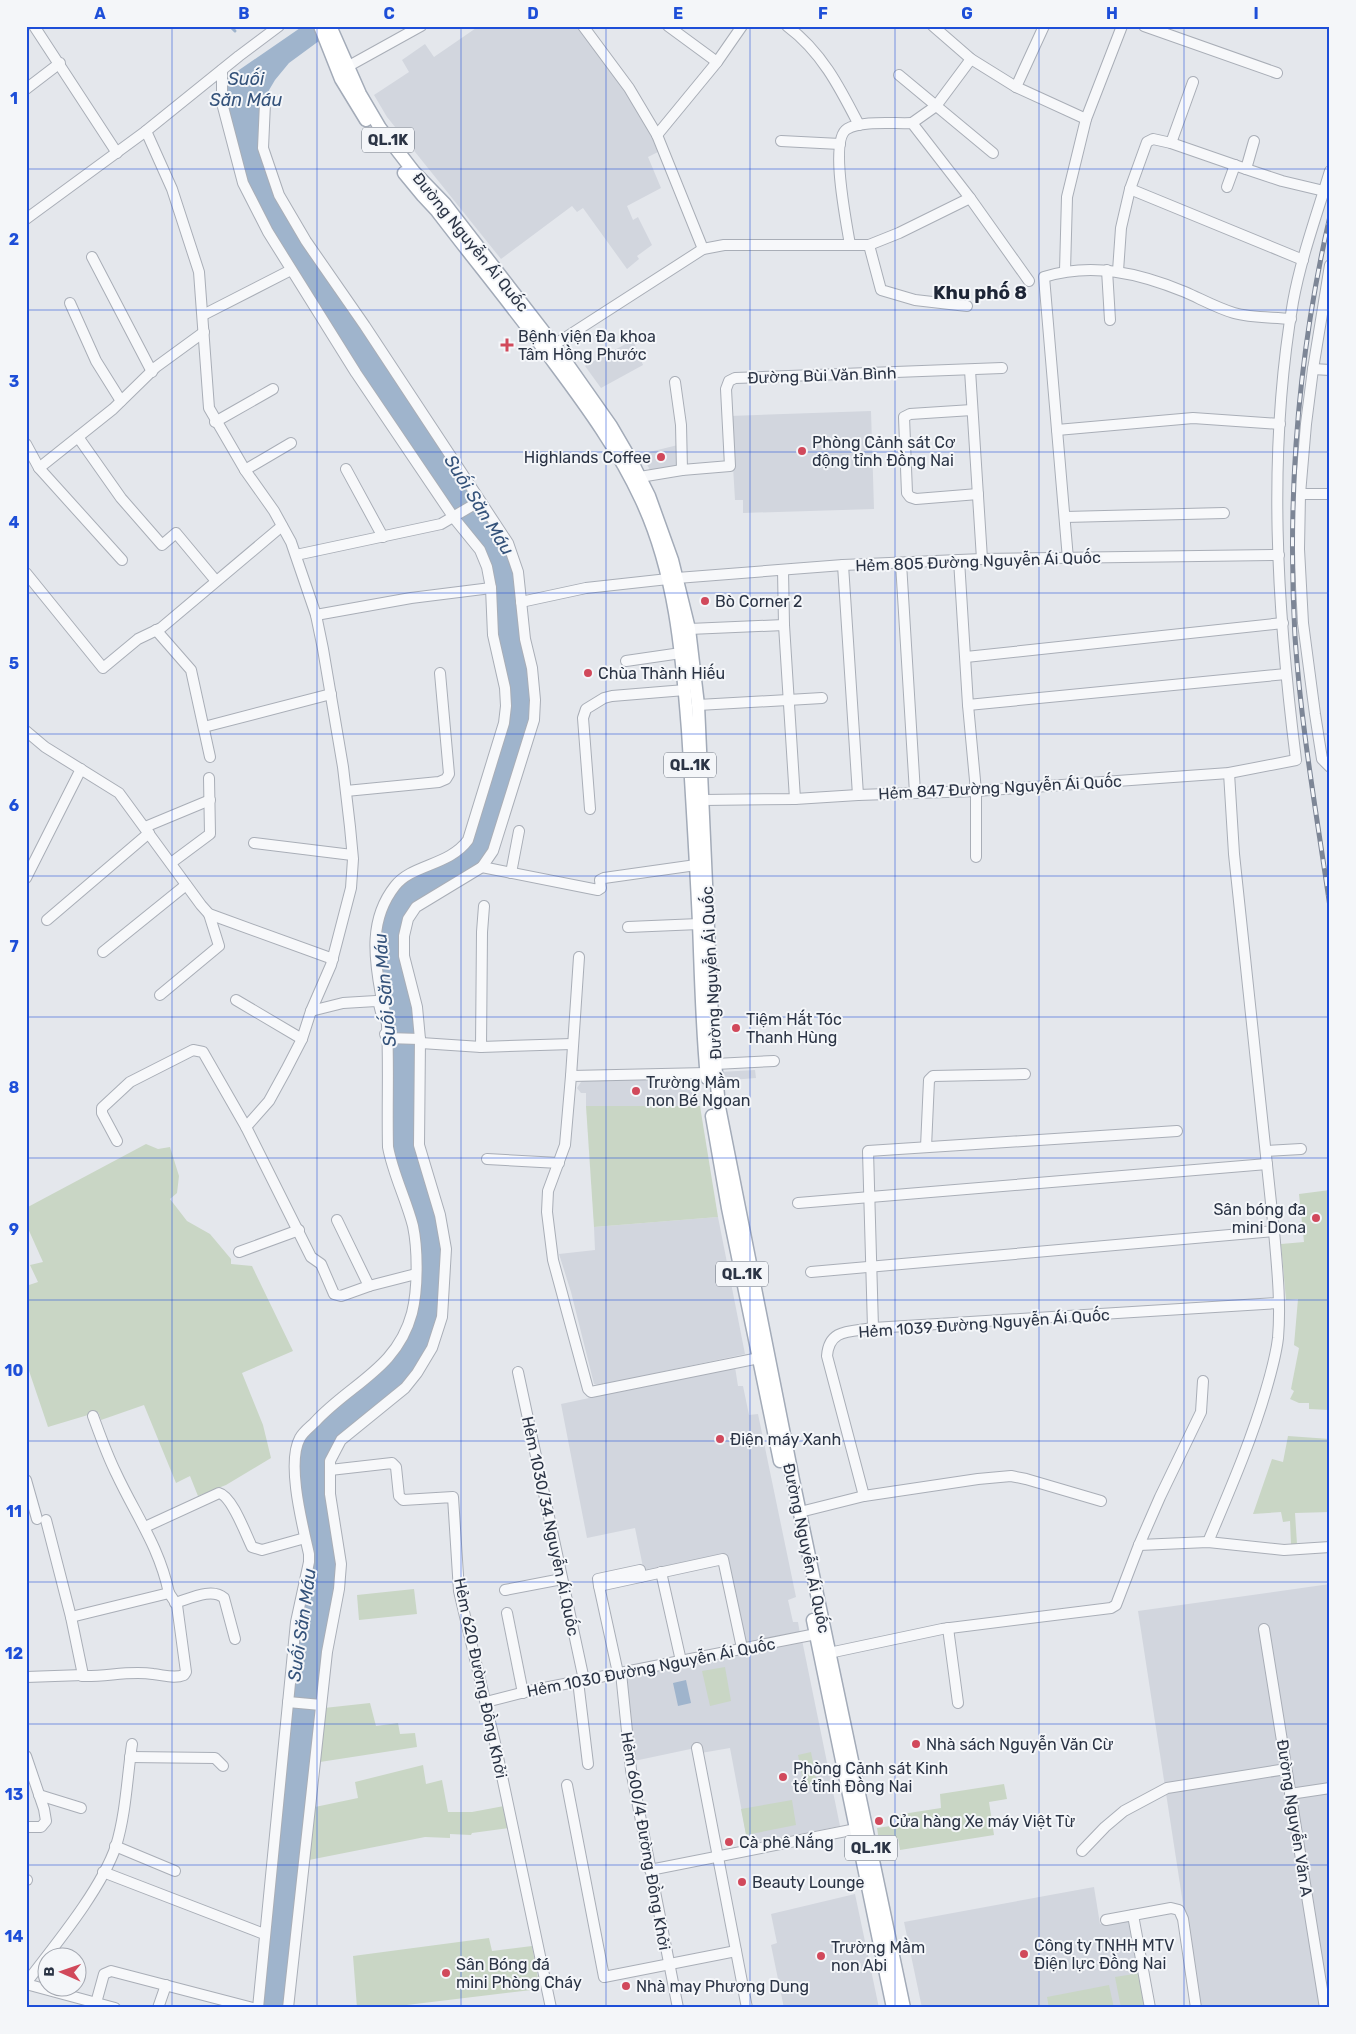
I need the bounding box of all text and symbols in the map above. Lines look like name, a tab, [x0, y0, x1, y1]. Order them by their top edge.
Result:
text: A	[94, 4, 106, 23]
text: B	[238, 4, 250, 23]
text: C	[383, 4, 395, 23]
text: D	[527, 4, 539, 23]
text: E	[673, 4, 683, 23]
text: F	[818, 4, 828, 23]
text: G	[961, 4, 973, 23]
text: H	[1106, 4, 1118, 23]
text: I	[1253, 4, 1259, 23]
water label: Suối Săn Máu	[210, 67, 283, 111]
text: 1	[10, 89, 18, 108]
road number: QL.1K	[362, 128, 414, 152]
street label: Đường Nguyễn Ái Quốc	[409, 168, 534, 316]
text: 2	[9, 230, 19, 249]
district label: Khu phố 8	[933, 281, 1027, 304]
place label: Bệnh viện Đa khoa Tâm Hồng Phước	[518, 327, 656, 364]
marker: Bệnh viện Đa khoa Tâm Hồng Phước	[500, 338, 514, 352]
street label: Đường Bùi Văn Bình	[747, 363, 897, 388]
text: 3	[9, 372, 19, 391]
place label: Phòng Cảnh sát Cơ động tỉnh Đồng Nai	[812, 433, 956, 470]
marker: Phòng Cảnh sát Cơ động tỉnh Đồng Nai	[796, 445, 808, 457]
place label: Highlands Coffee	[524, 448, 651, 467]
water label: Suối Săn Máu	[439, 450, 519, 559]
marker: Highlands Coffee	[655, 451, 667, 463]
text: 4	[9, 513, 20, 532]
street label: Hẻm 805 Đường Nguyễn Ái Quốc	[855, 546, 1101, 575]
place label: Bò Corner 2	[715, 592, 802, 611]
marker: Bò Corner 2	[699, 595, 711, 607]
text: 5	[9, 654, 19, 673]
place label: Chùa Thành Hiếu	[598, 663, 725, 683]
marker: Chùa Thành Hiếu	[582, 667, 594, 679]
road number: QL.1K	[664, 752, 716, 778]
street label: Hẻm 847 Đường Nguyễn Ái Quốc	[878, 770, 1122, 803]
text: 6	[9, 796, 19, 815]
street label: Đường Nguyễn Ái Quốc	[696, 886, 726, 1060]
water label: Suối Săn Máu	[368, 932, 401, 1048]
text: 7	[9, 937, 19, 956]
place label: Tiệm Hắt Tóc Thanh Hùng	[746, 1009, 842, 1047]
marker: Tiệm Hắt Tóc Thanh Hùng	[730, 1022, 742, 1034]
place label: Trường Mầm non Bé Ngoan	[646, 1072, 750, 1110]
text: 8	[9, 1078, 20, 1097]
marker: Trường Mầm non Bé Ngoan	[630, 1085, 642, 1097]
place label: Sân bóng đa mini Dona	[1213, 1200, 1306, 1237]
marker: Sân bóng đa mini Dona	[1310, 1212, 1322, 1224]
text: 9	[9, 1220, 19, 1239]
road number: QL.1K	[716, 1262, 768, 1286]
street label: Hẻm 1039 Đường Nguyễn Ái Quốc	[858, 1304, 1111, 1342]
text: 10	[5, 1361, 24, 1380]
street label: Hẻm 1030/34 Nguyễn Ái Quốc	[518, 1414, 585, 1638]
place label: Điện máy Xanh	[730, 1430, 841, 1449]
marker: Điện máy Xanh	[714, 1433, 726, 1445]
street label: Đường Nguyễn Ái Quốc	[779, 1461, 835, 1635]
text: 11	[6, 1502, 22, 1521]
water label: Suối Săn Máu	[282, 1567, 321, 1683]
street label: Hẻm 620 Đường Đồng Khởi	[450, 1576, 512, 1780]
street label: Hẻm 1030 Đường Nguyễn Ái Quốc	[525, 1633, 777, 1701]
text: 12	[5, 1644, 23, 1663]
street label: Hẻm 600/4 Đường Đồng Khởi	[617, 1730, 675, 1952]
place label: Nhà sách Nguyễn Văn Cừ	[926, 1734, 1114, 1754]
marker: Nhà sách Nguyễn Văn Cừ	[910, 1738, 922, 1750]
street label: Đường Nguyễn Văn A	[1273, 1738, 1318, 1898]
place label: Phòng Cảnh sát Kinh tế tỉnh Đồng Nai	[793, 1759, 948, 1796]
marker: Phòng Cảnh sát Kinh tế tỉnh Đồng Nai	[777, 1771, 789, 1783]
text: 13	[5, 1785, 23, 1804]
place label: Cửa hàng Xe máy Việt Từ	[889, 1812, 1075, 1831]
marker: Cửa hàng Xe máy Việt Từ	[873, 1815, 885, 1827]
place label: Cà phê Nắng	[739, 1832, 834, 1852]
marker: Cà phê Nắng	[723, 1836, 735, 1848]
road number: QL.1K	[845, 1836, 897, 1860]
place label: Beauty Lounge	[752, 1873, 865, 1892]
marker: Beauty Lounge	[736, 1876, 748, 1888]
text: 14	[5, 1927, 24, 1946]
place label: Công ty TNHH MTV Điện lực Đồng Nai	[1034, 1936, 1174, 1973]
place label: Trường Mầm non Abi	[831, 1937, 925, 1975]
north arrow	[38, 1946, 88, 1996]
marker: Công ty TNHH MTV Điện lực Đồng Nai	[1018, 1948, 1030, 1960]
marker: Trường Mầm non Abi	[815, 1950, 827, 1962]
place label: Sân Bóng đá mini Phòng Cháy	[456, 1955, 582, 1992]
text: B	[41, 1966, 58, 1977]
marker: Sân Bóng đá mini Phòng Cháy	[440, 1967, 452, 1979]
place label: Nhà may Phương Dung	[636, 1977, 809, 1996]
marker: Nhà may Phương Dung	[620, 1980, 632, 1992]

